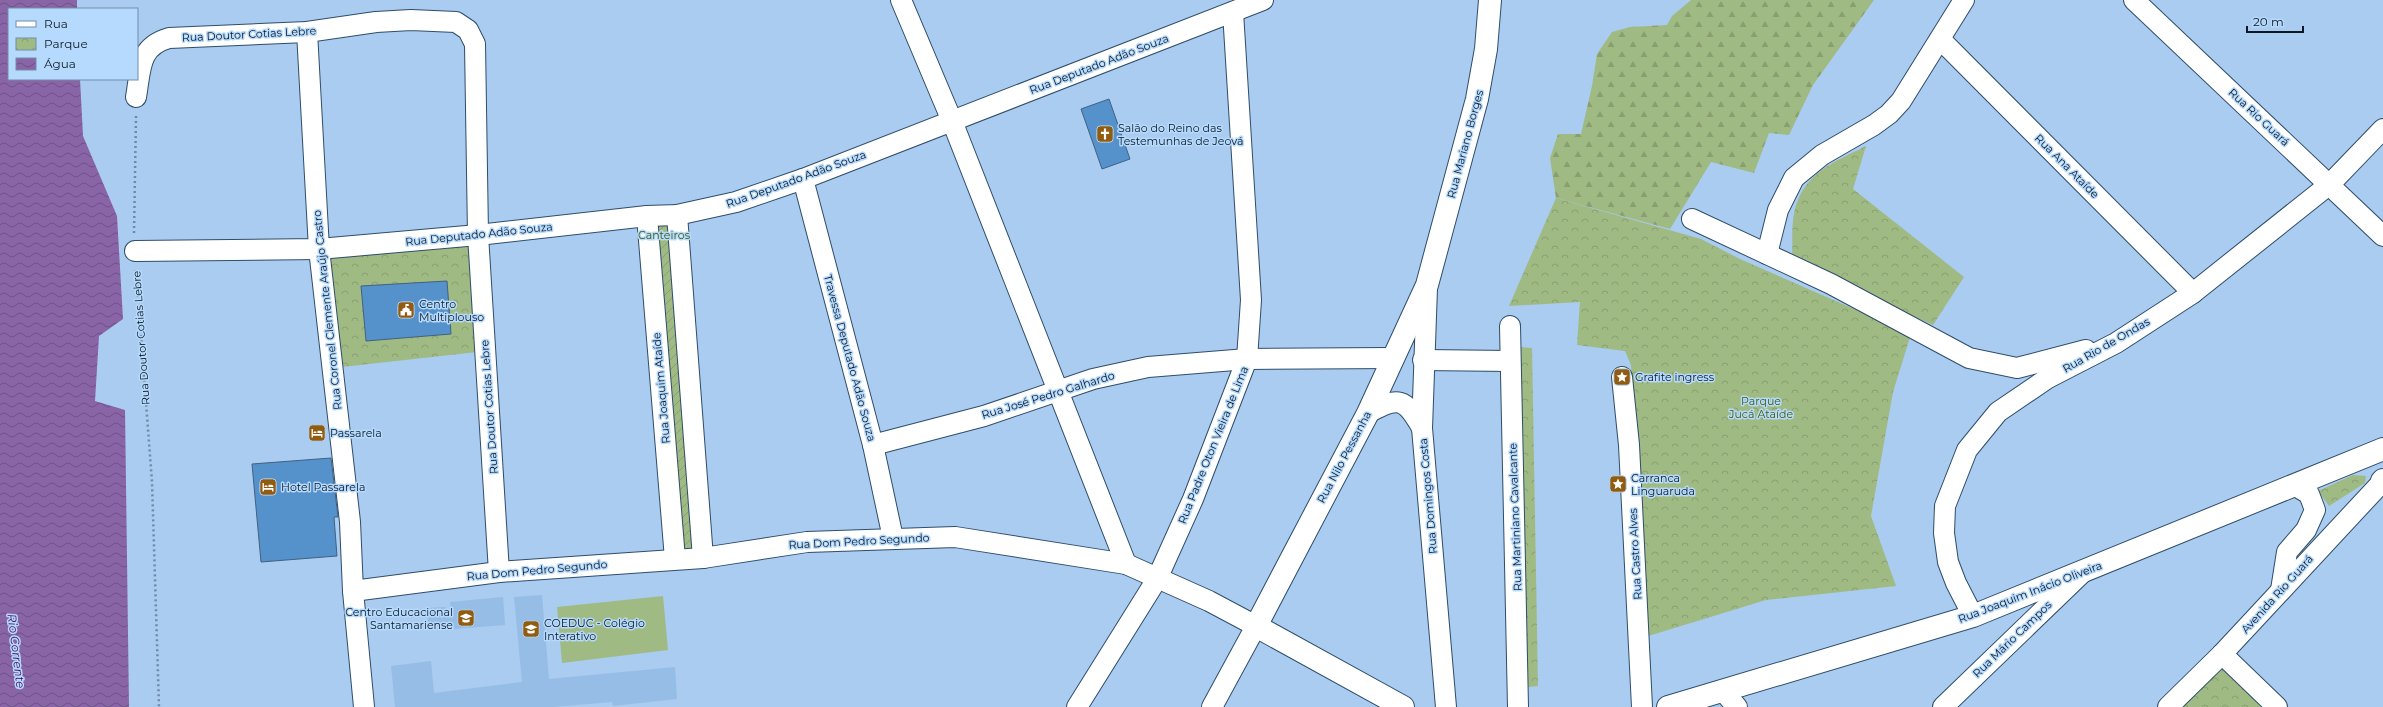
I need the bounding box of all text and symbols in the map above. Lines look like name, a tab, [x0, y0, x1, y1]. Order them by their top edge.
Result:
legend	[8, 8, 138, 80]
scale bar	[2247, 8, 2303, 34]
text: 20 m	[2253, 14, 2284, 29]
text: Rua	[44, 16, 68, 31]
street label: Rua Doutor Cotias Lebre	[181, 23, 317, 45]
street label: Rua Deputado Adão Souza	[1027, 31, 1171, 97]
text: Parque	[44, 36, 88, 51]
text: Água	[44, 56, 76, 71]
street label: Rua Rio Guará	[2226, 85, 2292, 149]
street label: Rua Mariano Borges	[1444, 88, 1486, 200]
place label: Salão do Reino das Testemunhas de Jeová	[1118, 121, 1243, 148]
church icon: Salão do Reino das Testemunhas de Jeová	[1095, 124, 1115, 144]
street label: Rua Ana Ataíde	[2032, 131, 2102, 201]
street label: Rua Deputado Adão Souza	[724, 147, 868, 211]
street label: Rua Coronel Clemente Araújo Castro	[310, 209, 344, 411]
street label: Rua Deputado Adão Souza	[405, 219, 553, 249]
park label: Canteiros	[638, 228, 691, 242]
street label: Rua Doutor Cotias Lebre	[129, 270, 153, 406]
street label: Travessa Deputado Adão Souza	[821, 273, 879, 443]
place label: Centro Multiplouso	[419, 297, 484, 324]
public building icon: Centro Multiplouso	[396, 300, 416, 320]
street label: Rua Rio de Ondas	[2060, 314, 2153, 376]
street label: Rua Joaquim Ataíde	[649, 331, 673, 444]
street label: Rua Doutor Cotias Lebre	[477, 339, 501, 475]
street label: Rua Padre Oton Vieira de Lima	[1175, 364, 1251, 526]
place icon: Grafite ingress	[1612, 367, 1632, 387]
street label: Rua José Pedro Galhardo	[980, 368, 1116, 422]
place label: Grafite ingress	[1635, 370, 1715, 384]
park label: Parque Jucá Ataíde	[1728, 394, 1793, 421]
street label: Rua Nilo Pessanha	[1314, 409, 1374, 505]
hotel icon: Passarela	[307, 423, 327, 443]
place label: Passarela	[330, 426, 382, 440]
street label: Rua Domingos Costa	[1416, 438, 1440, 554]
street label: Rua Martiniano Cavalcante	[1505, 442, 1525, 591]
place label: Carranca Linguaruda	[1631, 471, 1695, 498]
place icon: Carranca Linguaruda	[1608, 474, 1628, 494]
hotel icon: Hotel Passarela	[258, 477, 278, 497]
place label: Hotel Passarela	[281, 480, 365, 494]
street label: Rua Castro Alves	[1626, 507, 1644, 600]
street label: Rua Dom Pedro Segundo	[788, 530, 930, 552]
street label: Avenida Rio Guará	[2238, 552, 2316, 636]
street label: Rua Dom Pedro Segundo	[466, 557, 608, 583]
street label: Rua Joaquim Inácio Oliveira	[1956, 558, 2104, 626]
street label: Rua Mário Campos	[1970, 597, 2055, 680]
place label: Centro Educacional Santamariense	[345, 605, 453, 632]
school or university icon: Centro Educacional Santamariense	[456, 608, 476, 628]
water label: Rio Corrente	[4, 613, 29, 689]
place label: COEDUC - Colégio Interativo	[544, 616, 645, 643]
school or university icon: COEDUC - Colégio Interativo	[521, 619, 541, 639]

